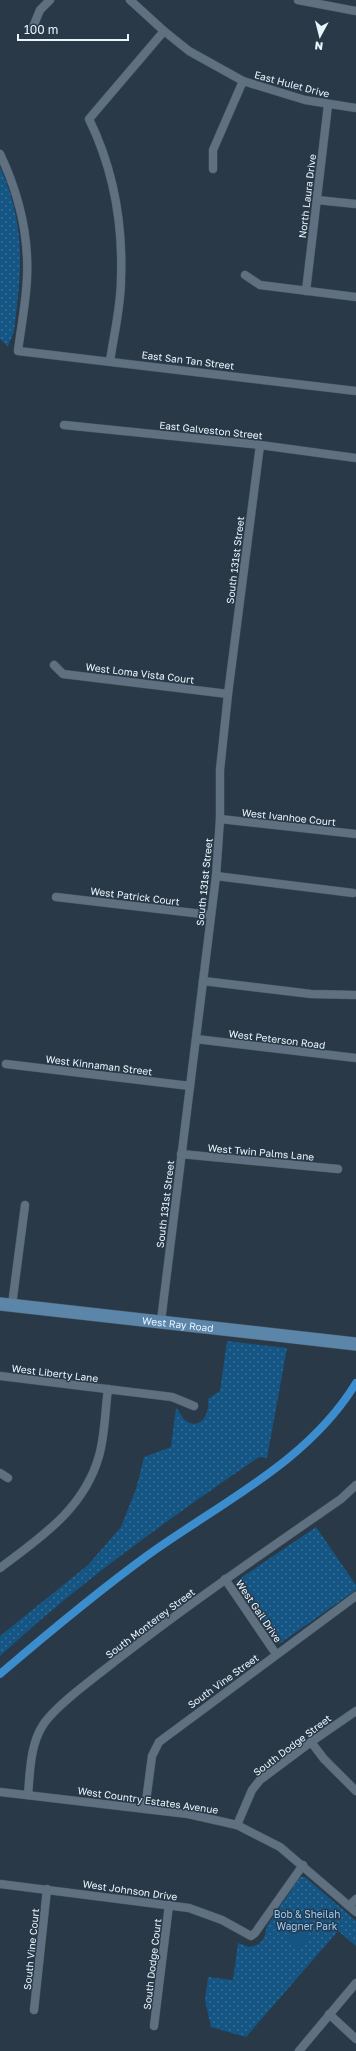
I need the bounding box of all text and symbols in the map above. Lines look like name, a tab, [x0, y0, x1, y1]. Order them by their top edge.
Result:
scale bar	[18, 16, 128, 42]
north arrow	[300, 16, 340, 56]
text: 100 m	[24, 22, 58, 37]
text: N	[314, 39, 324, 53]
street label: East Hulet Drive	[253, 68, 331, 100]
street label: North Laura Drive	[296, 153, 318, 239]
street label: East San Tan Street	[141, 348, 235, 372]
street label: East Galveston Street	[159, 419, 263, 441]
street label: South 131st Street	[224, 516, 246, 604]
street label: West Loma Vista Court	[85, 660, 195, 686]
street label: West Ivanhoe Court	[241, 806, 337, 828]
street label: South 131st Street	[193, 838, 215, 926]
street label: West Patrick Court	[90, 885, 180, 907]
street label: West Peterson Road	[228, 1027, 326, 1051]
street label: West Kinnaman Street	[45, 1053, 153, 1077]
street label: West Twin Palms Lane	[207, 1141, 315, 1163]
street label: South 131st Street	[154, 1160, 176, 1248]
street label: West Ray Road	[142, 1314, 214, 1334]
street label: West Liberty Lane	[11, 1362, 99, 1384]
street label: West Gail Drive	[234, 1578, 284, 1645]
street label: South Monterey Street	[103, 1586, 197, 1660]
street label: South Vine Street	[185, 1651, 261, 1711]
street label: South Dodge Street	[251, 1712, 333, 1778]
street label: West Country Estates Avenue	[77, 1784, 219, 1816]
street label: West Johnson Drive	[82, 1877, 178, 1903]
street label: South Vine Court	[21, 1908, 41, 1990]
park label: Bob & Sheilah Wagner Park	[274, 1908, 340, 1932]
street label: South Dodge Court	[140, 1918, 164, 2010]

